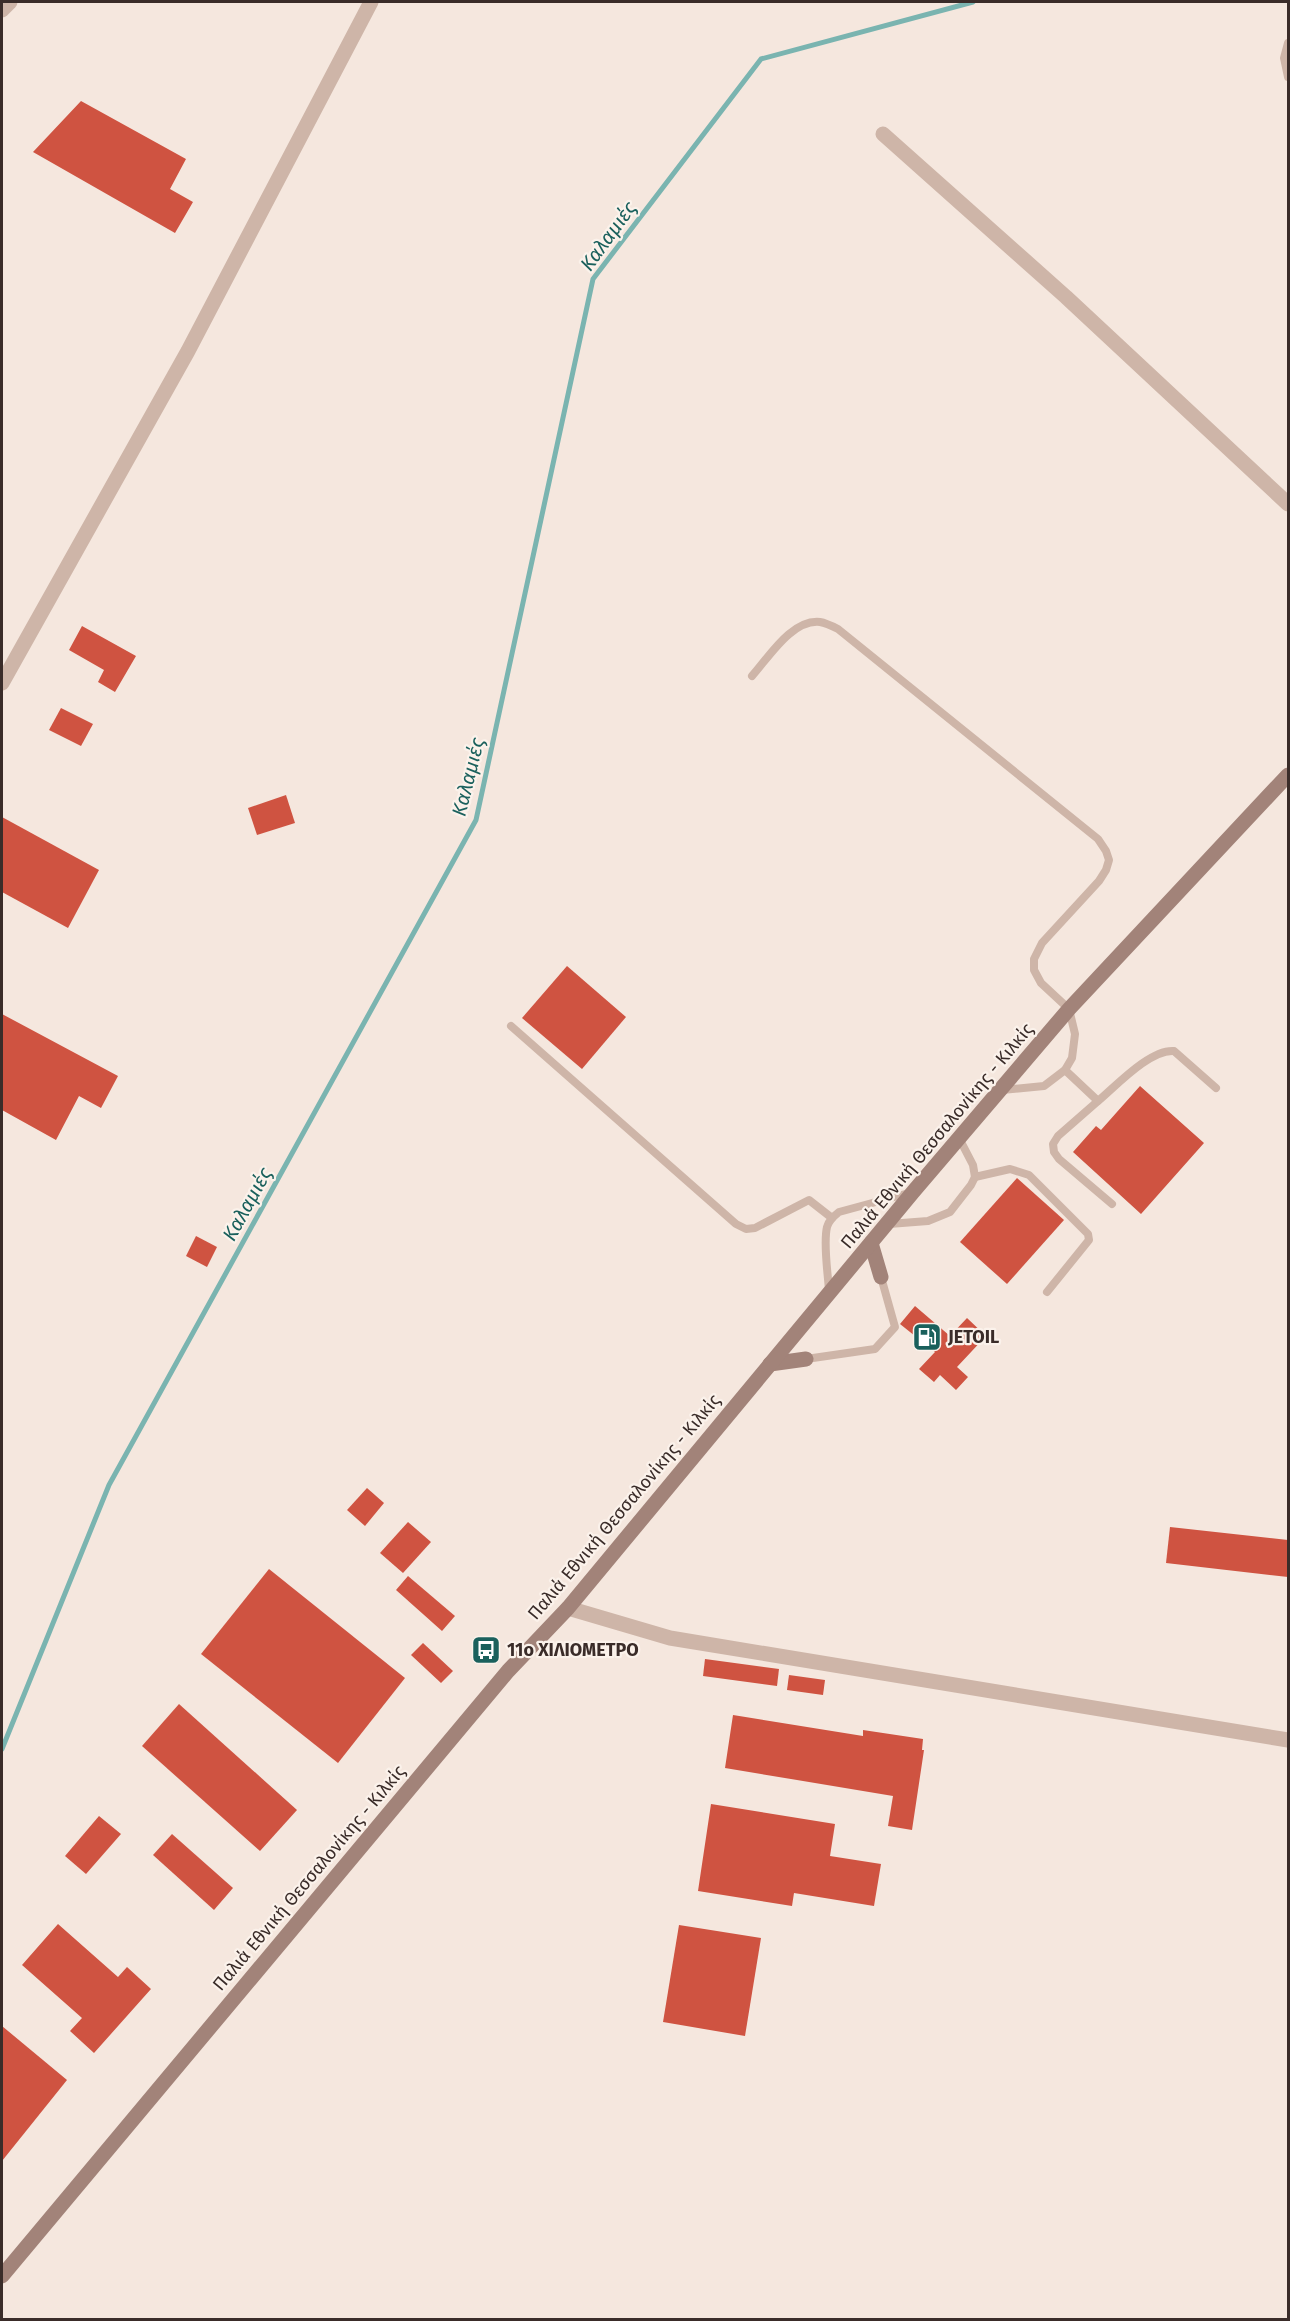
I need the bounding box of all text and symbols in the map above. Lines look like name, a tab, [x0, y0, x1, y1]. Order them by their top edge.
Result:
water label: Καλαμιές	[575, 196, 642, 275]
water label: Καλαμιές	[447, 735, 490, 819]
street label: Παλιά Εθνική Θεσσαλονίκης - Κιλκίς	[836, 1018, 1038, 1253]
water label: Καλαμιές	[217, 1163, 277, 1245]
fuel station icon: JETOIL	[911, 1321, 943, 1353]
place label: JETOIL	[947, 1326, 999, 1348]
street label: Παλιά Εθνική Θεσσαλονίκης - Κιλκίς	[523, 1389, 725, 1624]
bus stop icon: 11ο ΧΙΛΙΟΜΕΤΡΟ	[470, 1634, 502, 1666]
place label: 11ο ΧΙΛΙΟΜΕΤΡΟ	[507, 1639, 639, 1661]
street label: Παλιά Εθνική Θεσσαλονίκης - Κιλκίς	[208, 1760, 410, 1995]

